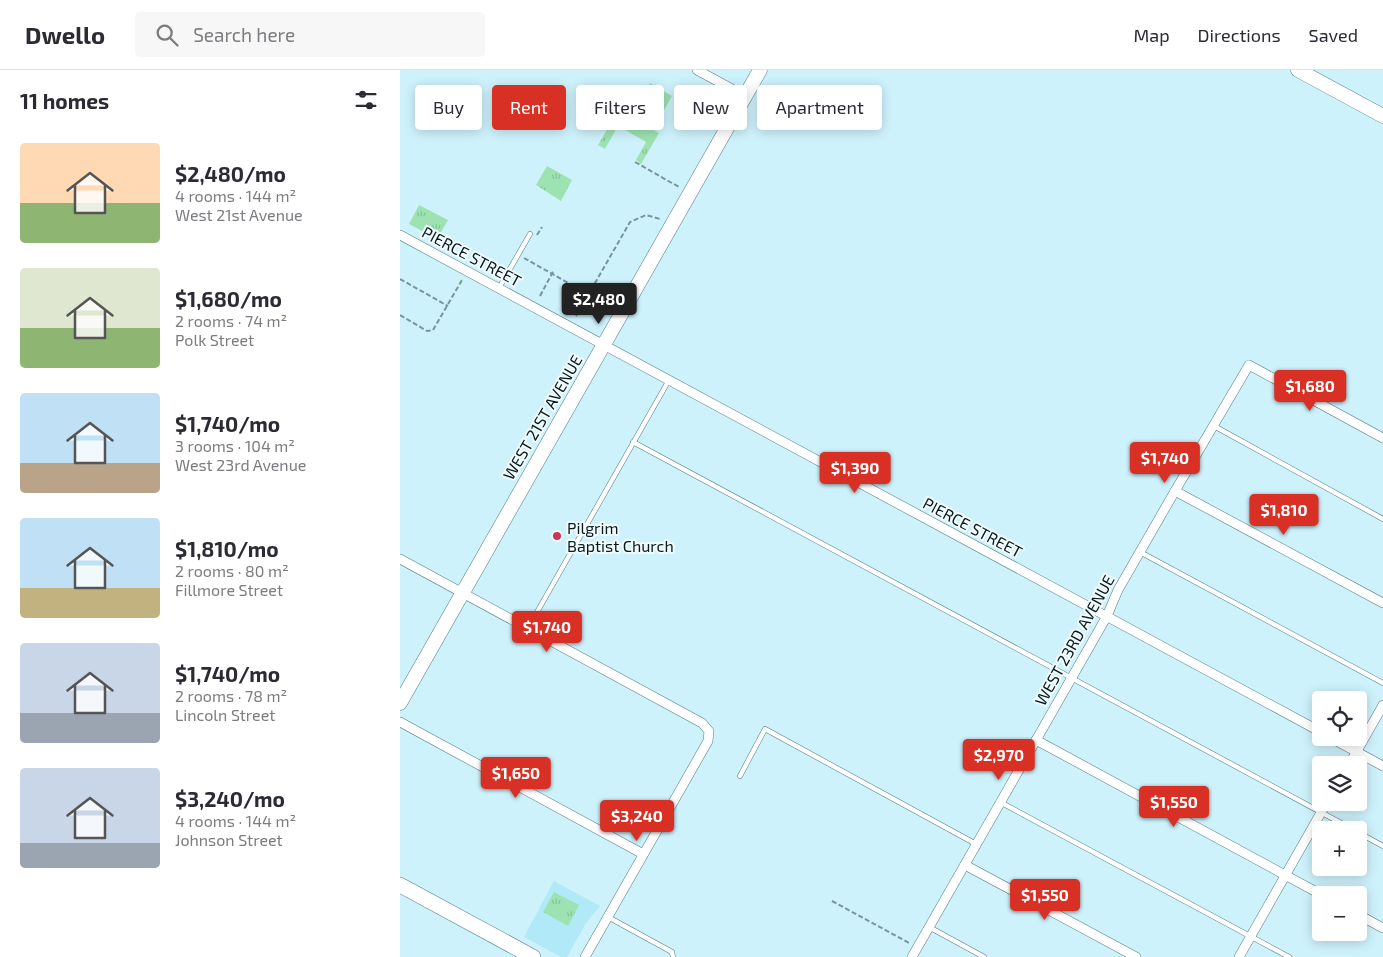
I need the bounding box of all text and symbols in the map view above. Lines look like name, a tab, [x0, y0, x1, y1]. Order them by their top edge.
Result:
search box	[135, 12, 485, 57]
text: Dwello	[25, 20, 105, 49]
icon: search	[153, 21, 181, 49]
text: Search here	[193, 23, 295, 46]
text: Map	[1133, 24, 1170, 46]
text: Directions	[1198, 24, 1281, 46]
text: Saved	[1309, 24, 1358, 46]
chip: Buy	[415, 85, 482, 130]
chip: Rent	[492, 85, 566, 130]
chip: Filters	[576, 85, 664, 130]
chip: New	[674, 85, 747, 130]
chip: Apartment	[757, 85, 882, 130]
icon: filters	[352, 86, 380, 114]
text: 11 homes	[20, 88, 109, 113]
text: $2,480/mo	[175, 161, 286, 186]
icon: home	[60, 163, 120, 223]
text: 4 rooms · 144 m²	[175, 186, 296, 205]
text: West 21st Avenue	[175, 205, 303, 224]
street label: PIERCE STREET	[419, 222, 525, 290]
pin: $2,480	[558, 282, 640, 325]
text: $1,680/mo	[175, 286, 282, 311]
icon: home	[60, 288, 120, 348]
text: $2,480	[573, 289, 625, 308]
text: 2 rooms · 74 m²	[175, 311, 287, 330]
text: Polk Street	[175, 330, 254, 349]
street label: WEST 21ST AVENUE	[499, 351, 586, 483]
pin: $1,680	[1269, 370, 1351, 412]
text: $1,680	[1285, 376, 1335, 395]
text: $1,740/mo	[175, 411, 280, 436]
icon: home	[60, 413, 120, 473]
text: 3 rooms · 104 m²	[175, 436, 295, 455]
pin: $1,740	[1124, 442, 1206, 484]
text: $1,740	[1141, 448, 1189, 467]
pin: $1,390	[814, 452, 896, 494]
text: West 23rd Avenue	[175, 455, 306, 474]
text: $1,390	[831, 458, 879, 477]
street label: PIERCE STREET	[920, 493, 1026, 561]
pin: $1,810	[1243, 494, 1325, 536]
text: $1,810	[1260, 500, 1308, 519]
place label: Pilgrim Baptist Church	[567, 518, 674, 555]
marker: Pilgrim Baptist Church	[551, 530, 563, 542]
text: $1,810/mo	[175, 536, 279, 561]
icon: home	[60, 538, 120, 598]
text: 2 rooms · 80 m²	[175, 561, 289, 580]
street label: WEST 23RD AVENUE	[1030, 571, 1118, 709]
text: Fillmore Street	[175, 580, 283, 599]
pin: $1,740	[506, 610, 588, 653]
text: $1,740	[523, 617, 571, 636]
text: $1,740/mo	[175, 661, 280, 686]
icon: home	[60, 663, 120, 723]
text: 2 rooms · 78 m²	[175, 686, 287, 705]
map controls	[1312, 691, 1367, 941]
button: locate	[1312, 691, 1367, 746]
text: Lincoln Street	[175, 705, 275, 724]
pin: $2,970	[958, 738, 1040, 781]
text: $2,970	[974, 745, 1024, 764]
pin: $1,650	[475, 756, 557, 799]
button: layers	[1312, 756, 1367, 811]
text: $1,650	[492, 763, 540, 782]
text: $3,240/mo	[175, 786, 285, 811]
pin: $1,550	[1133, 786, 1215, 828]
icon: home	[60, 788, 120, 848]
text: $1,550	[1150, 792, 1198, 811]
pin: $3,240	[596, 800, 678, 842]
text: $3,240	[611, 806, 663, 825]
text: 4 rooms · 144 m²	[175, 811, 296, 830]
button: +	[1312, 821, 1367, 876]
text: Johnson Street	[175, 830, 283, 849]
pin: $1,550	[1004, 878, 1086, 921]
text: $1,550	[1021, 885, 1069, 904]
button: −	[1312, 886, 1367, 941]

